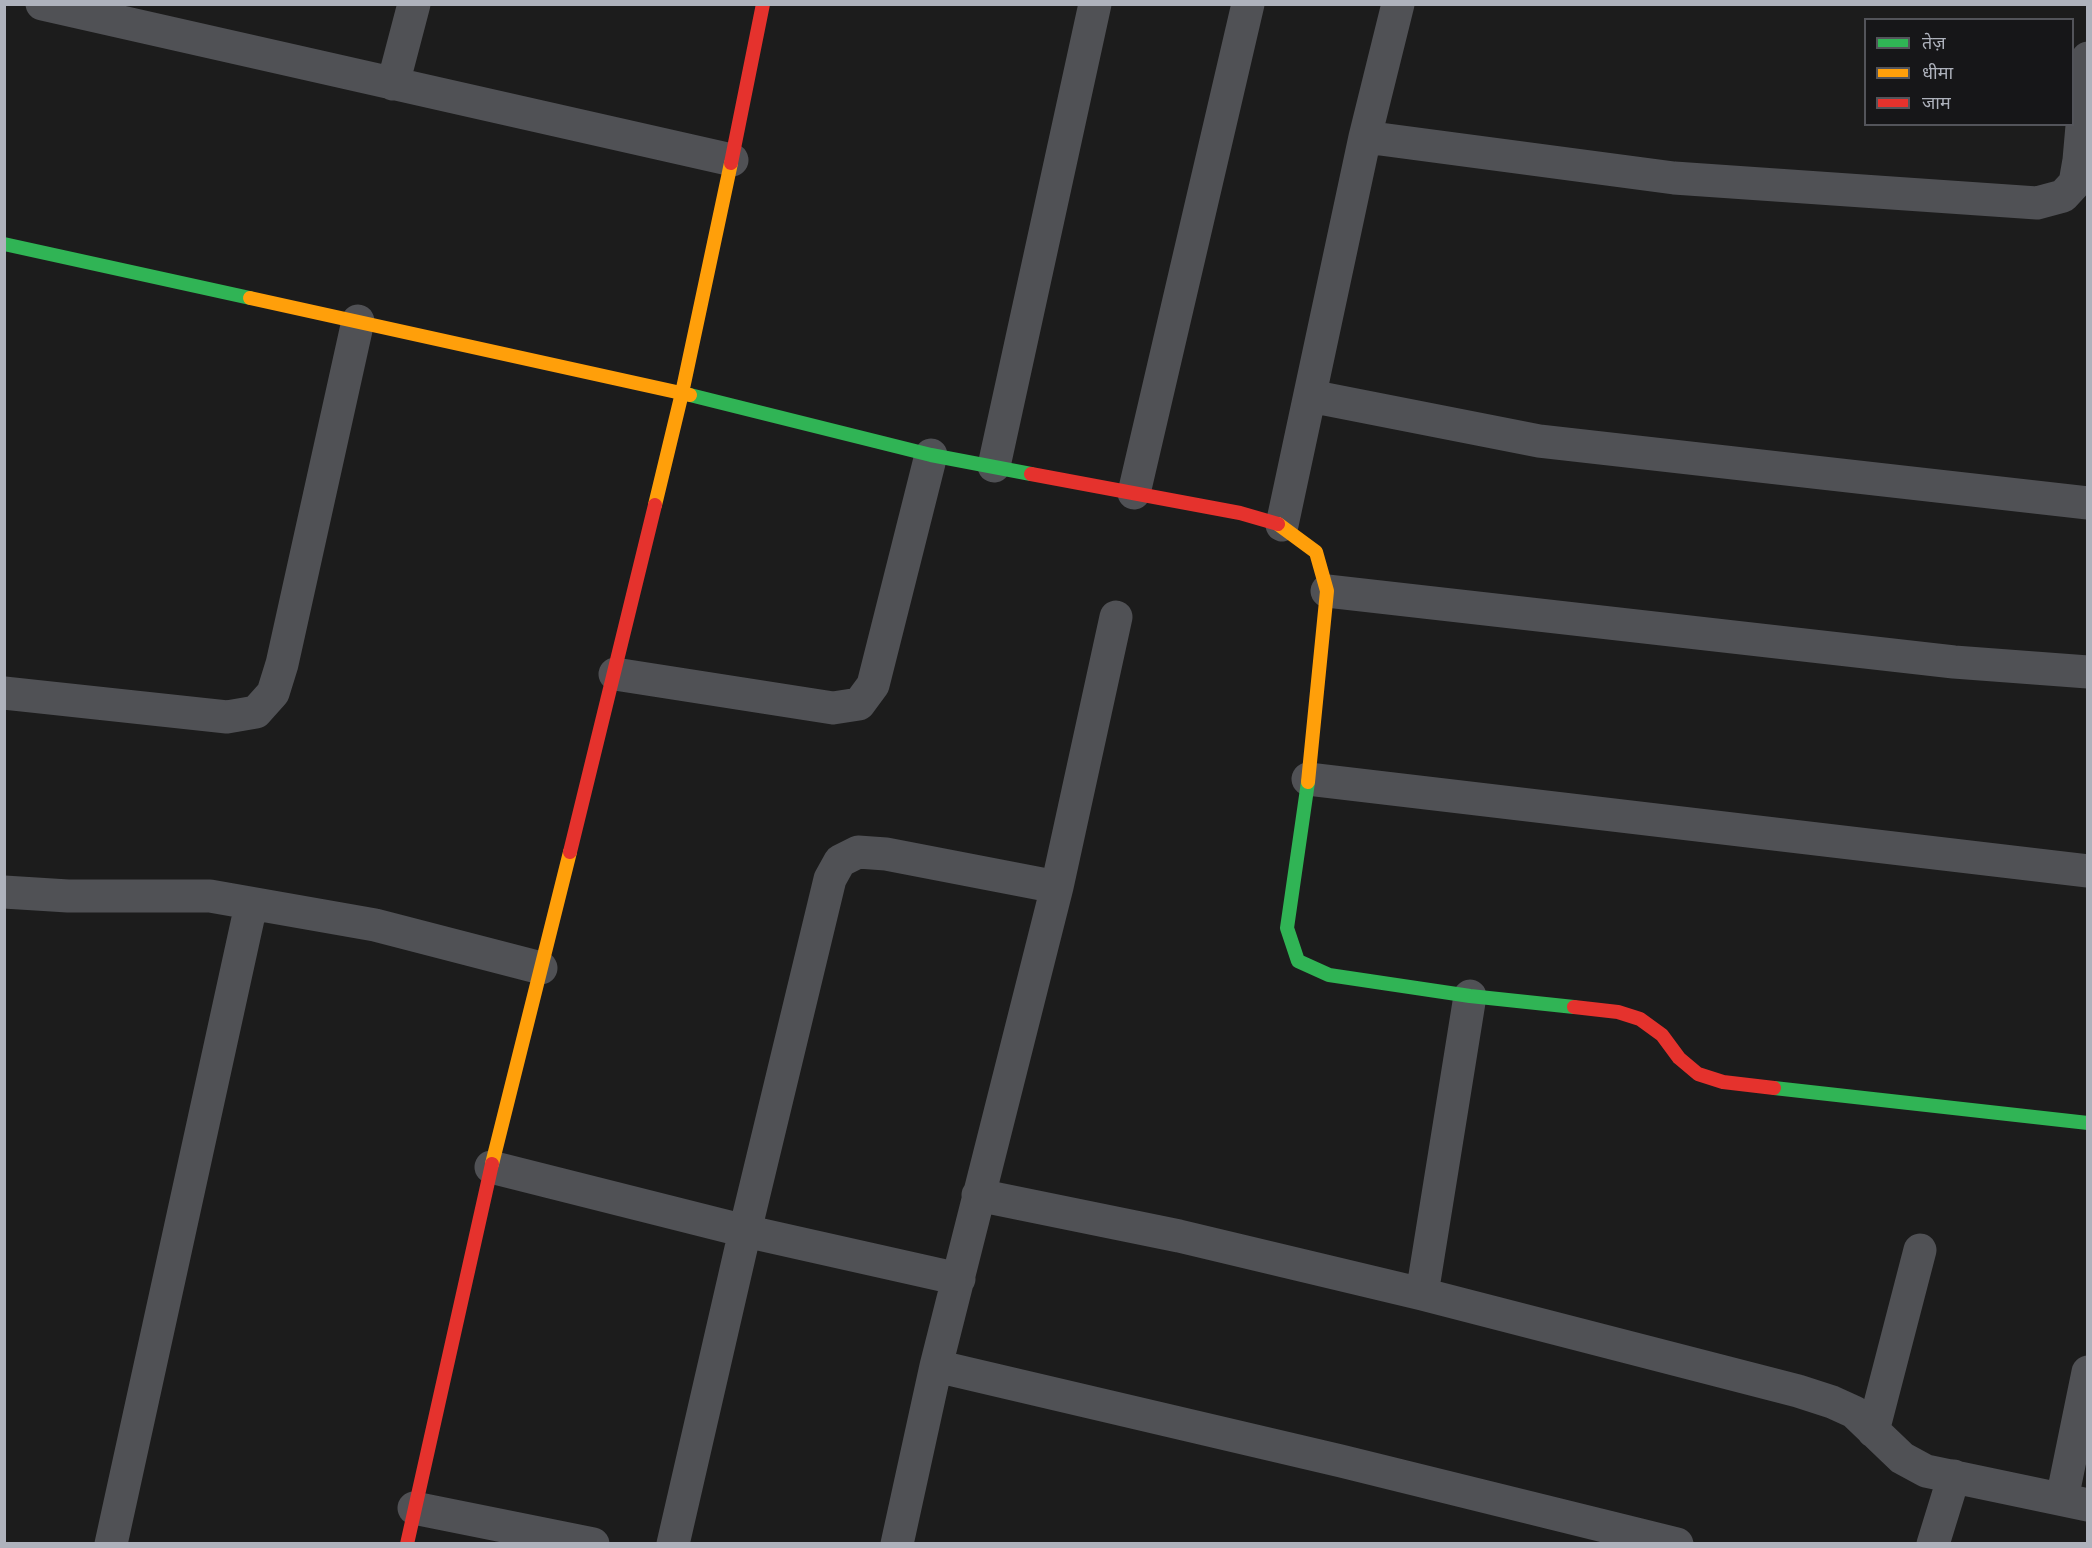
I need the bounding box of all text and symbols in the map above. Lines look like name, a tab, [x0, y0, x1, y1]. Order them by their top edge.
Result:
legend	[1864, 18, 2074, 126]
text: तेज़	[1922, 30, 1946, 54]
text: धीमा	[1922, 60, 1953, 84]
text: जाम	[1922, 90, 1951, 114]

